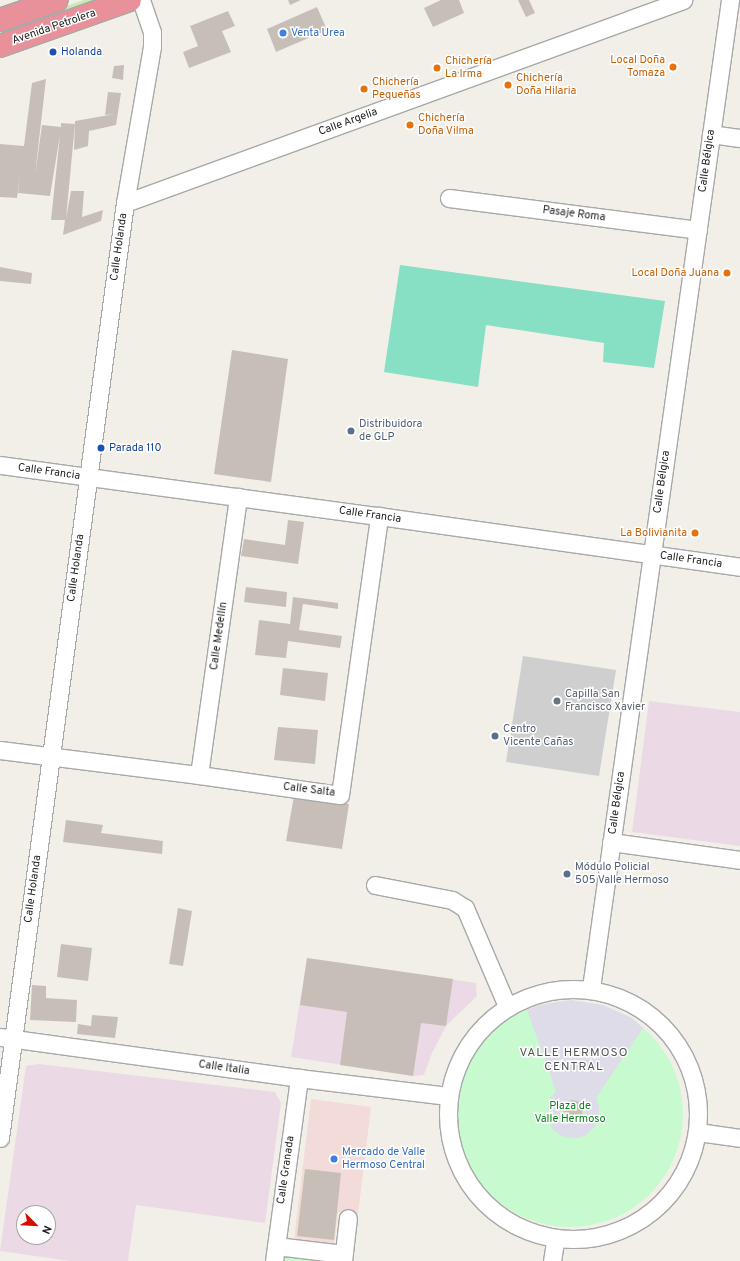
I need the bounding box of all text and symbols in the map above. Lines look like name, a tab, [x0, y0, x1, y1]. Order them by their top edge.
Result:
street label: Avenida Petrolera	[11, 7, 97, 47]
place label: Venta Urea	[291, 26, 345, 40]
marker: Venta Urea	[278, 28, 288, 38]
place label: Holanda	[61, 45, 102, 59]
marker: Holanda	[48, 47, 58, 57]
place label: Local Doña Tomaza	[610, 54, 665, 80]
place label: Chichería La Irma	[445, 55, 492, 81]
marker: Local Doña Tomaza	[668, 62, 678, 72]
marker: Chichería La Irma	[432, 63, 442, 73]
place label: Chichería Doña Hilaria	[516, 72, 576, 98]
place label: Chichería Pequeñas	[372, 76, 421, 102]
marker: Chichería Doña Hilaria	[503, 80, 513, 90]
marker: Chichería Pequeñas	[359, 84, 369, 94]
street label: Calle Argelia	[317, 105, 379, 139]
place label: Chichería Doña Vilma	[418, 112, 474, 138]
marker: Chichería Doña Vilma	[405, 120, 415, 130]
street label: Calle Bélgica	[696, 129, 718, 193]
street label: Pasaje Roma	[542, 204, 606, 224]
street label: Calle Holanda	[108, 212, 130, 282]
place label: Local Doña Juana	[631, 266, 719, 280]
marker: Local Doña Juana	[722, 268, 732, 278]
place label: Distribuidora de GLP	[359, 418, 422, 444]
marker: Distribuidora de GLP	[346, 426, 356, 436]
place label: Parada 110	[109, 441, 161, 455]
marker: Parada 110	[96, 443, 106, 453]
street label: Calle Bélgica	[651, 450, 673, 514]
street label: Calle Francia	[17, 461, 81, 483]
street label: Calle Francia	[338, 504, 402, 526]
place label: La Bolivianita	[620, 526, 687, 540]
marker: La Bolivianita	[690, 528, 700, 538]
street label: Calle Holanda	[65, 533, 87, 603]
street label: Calle Francia	[659, 549, 723, 571]
street label: Calle Medellín	[208, 601, 230, 671]
place label: Capilla San Francisco Xavier	[565, 688, 645, 714]
marker: Capilla San Francisco Xavier	[552, 696, 562, 706]
place label: Centro Vicente Cañas	[503, 723, 573, 749]
marker: Centro Vicente Cañas	[490, 731, 500, 741]
street label: Calle Bélgica	[606, 771, 628, 835]
street label: Calle Salta	[282, 780, 336, 800]
street label: Calle Holanda	[22, 854, 44, 924]
place label: Módulo Policial 505 Valle Hermoso	[575, 861, 669, 887]
marker: Módulo Policial 505 Valle Hermoso	[562, 869, 572, 879]
district label: VALLE HERMOSO CENTRAL	[520, 1047, 628, 1075]
street label: Calle Italia	[198, 1058, 250, 1078]
park label: Plaza de Valle Hermoso	[534, 1100, 606, 1126]
street label: Calle Granada	[275, 1135, 297, 1205]
place label: Mercado de Valle Hermoso Central	[342, 1146, 426, 1172]
marker: Mercado de Valle Hermoso Central	[329, 1154, 339, 1164]
north arrow	[16, 1205, 56, 1245]
text: N	[38, 1223, 54, 1236]

